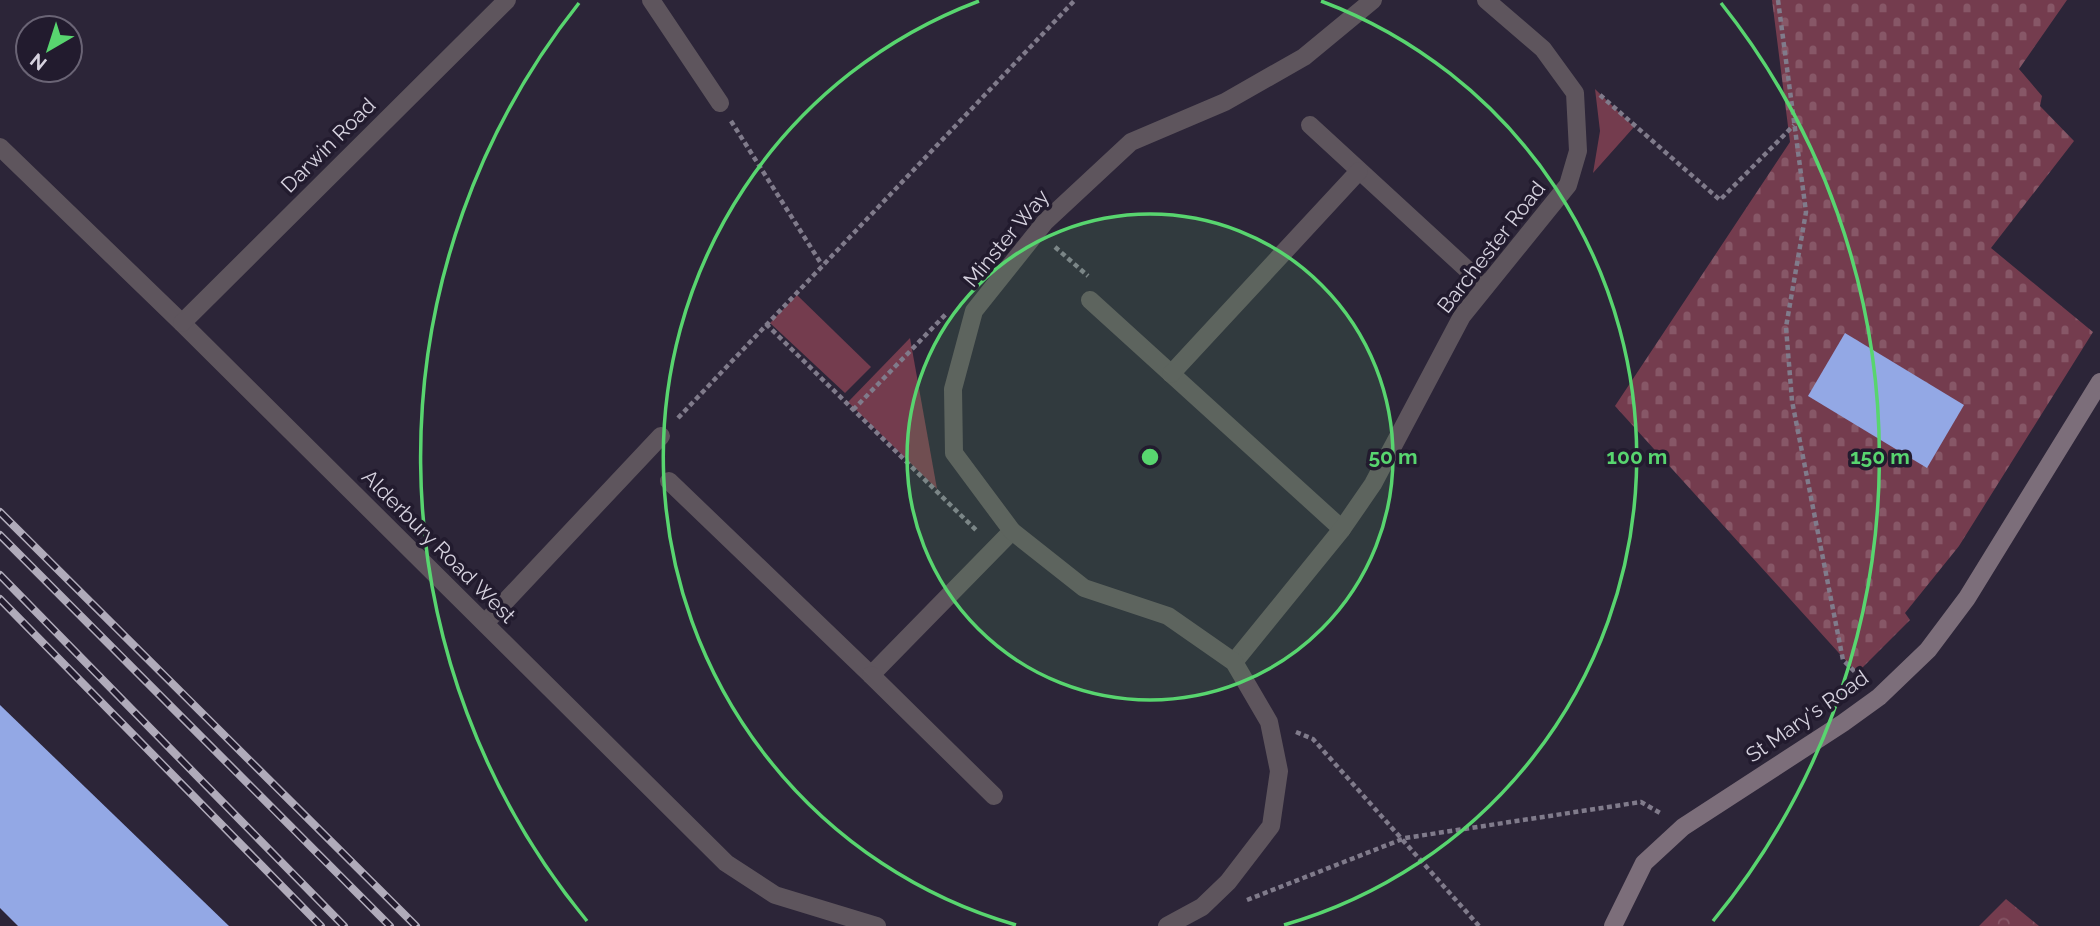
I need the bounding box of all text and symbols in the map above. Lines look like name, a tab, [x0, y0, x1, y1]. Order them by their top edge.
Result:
north arrow	[14, 14, 84, 84]
text: N	[26, 49, 51, 75]
street label: Darwin Road	[276, 93, 380, 197]
street label: Barchester Road	[1432, 176, 1550, 318]
street label: Minster Way	[958, 184, 1054, 292]
text: 50 m	[1368, 444, 1418, 469]
text: 100 m	[1607, 444, 1667, 469]
text: 150 m	[1850, 444, 1910, 469]
centre of rings	[1138, 445, 1162, 469]
street label: Alderbury Road West	[357, 464, 521, 628]
street label: St Mary's Road	[1741, 665, 1873, 767]

